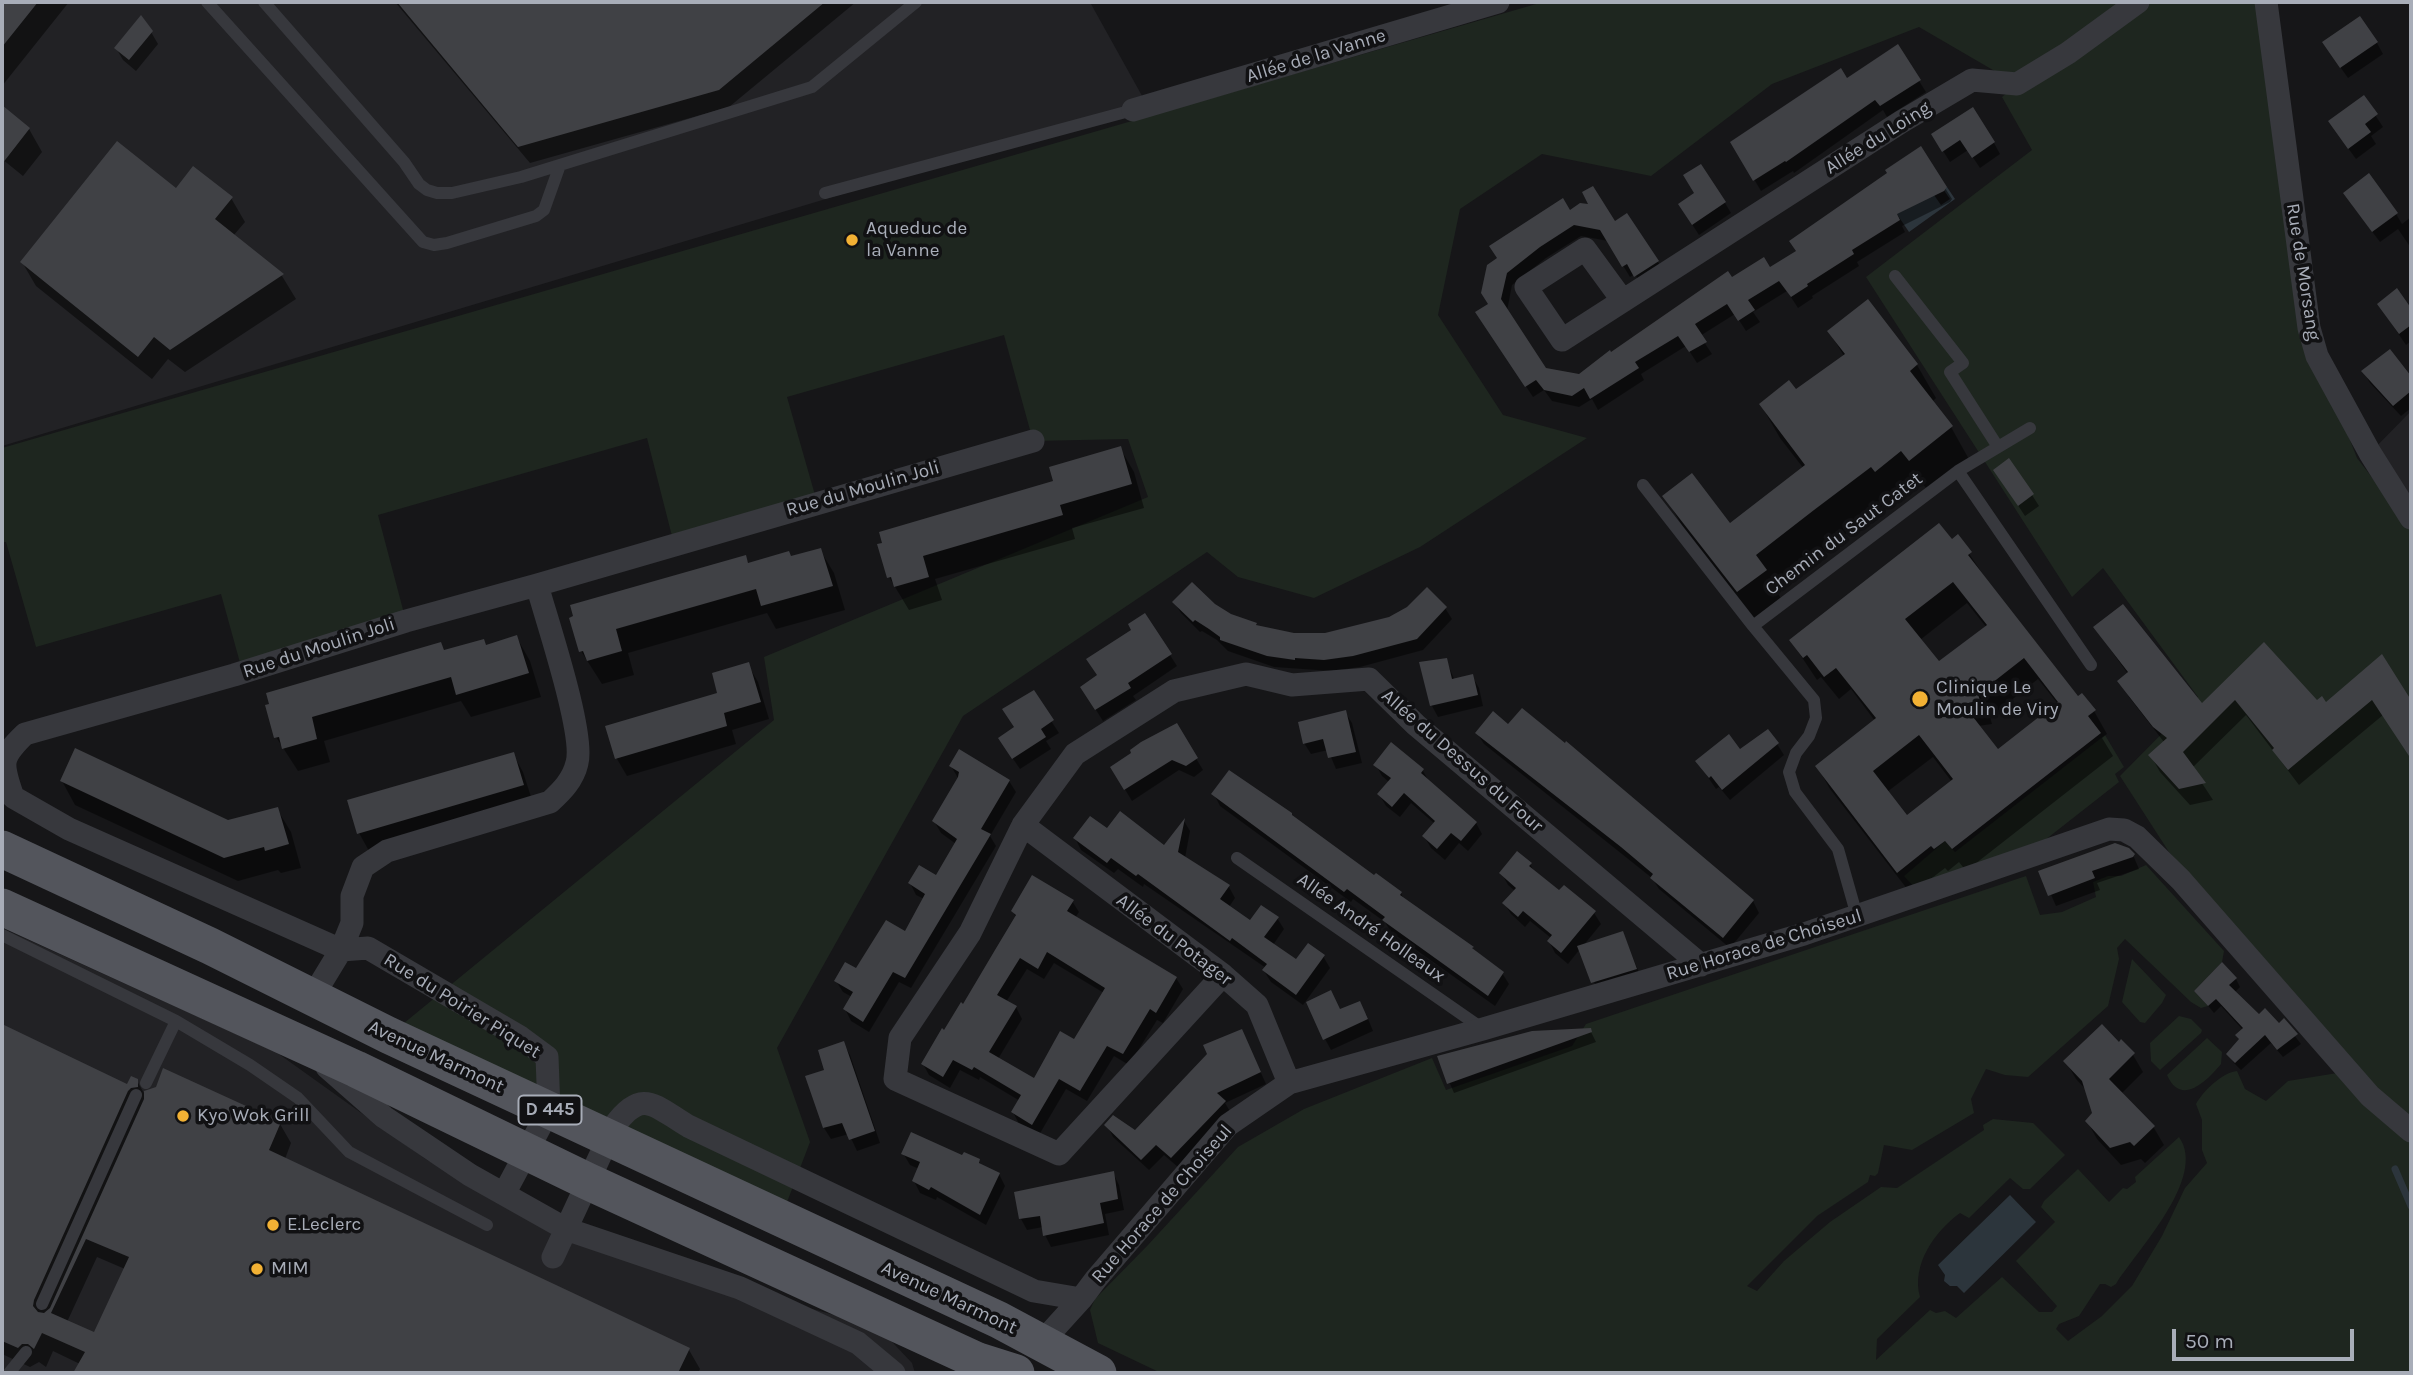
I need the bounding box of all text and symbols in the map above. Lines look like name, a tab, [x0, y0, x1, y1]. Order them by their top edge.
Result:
street label: Allée de la Vanne	[1244, 24, 1388, 88]
street label: Allée du Loing	[1821, 97, 1935, 179]
street label: Rue de Morsang	[2281, 202, 2325, 342]
place label: Aqueduc de la Vanne	[866, 218, 967, 262]
marker: Aqueduc de la Vanne	[844, 232, 860, 248]
street label: Rue du Moulin Joli	[784, 456, 942, 522]
street label: Chemin du Saut Catet	[1761, 467, 1927, 601]
street label: Rue du Moulin Joli	[240, 613, 398, 683]
place label: Clinique Le Moulin de Viry	[1936, 677, 2059, 721]
street label: Allée du Dessus du Four	[1377, 685, 1547, 837]
marker: Clinique Le Moulin de Viry	[1910, 689, 1930, 709]
street label: Allée André Holleaux	[1293, 868, 1449, 988]
street label: Allée du Potager	[1112, 889, 1236, 991]
street label: Rue Horace de Choiseul	[1664, 904, 1864, 986]
street label: Rue du Poirier Piquet	[379, 948, 545, 1064]
street label: Avenue Marmont	[364, 1016, 508, 1098]
road number: D 445	[518, 1096, 582, 1125]
place label: Kyo Wok Grill	[197, 1105, 310, 1127]
marker: Kyo Wok Grill	[175, 1108, 191, 1124]
street label: Rue Horace de Choiseul	[1087, 1120, 1237, 1288]
place label: E.Leclerc	[287, 1214, 361, 1236]
marker: E.Leclerc	[265, 1217, 281, 1233]
street label: Avenue Marmont	[877, 1257, 1021, 1339]
place label: MIM	[271, 1258, 309, 1280]
marker: MIM	[249, 1261, 265, 1277]
scale bar	[2175, 1316, 2357, 1360]
text: 50 m	[2185, 1329, 2234, 1353]

